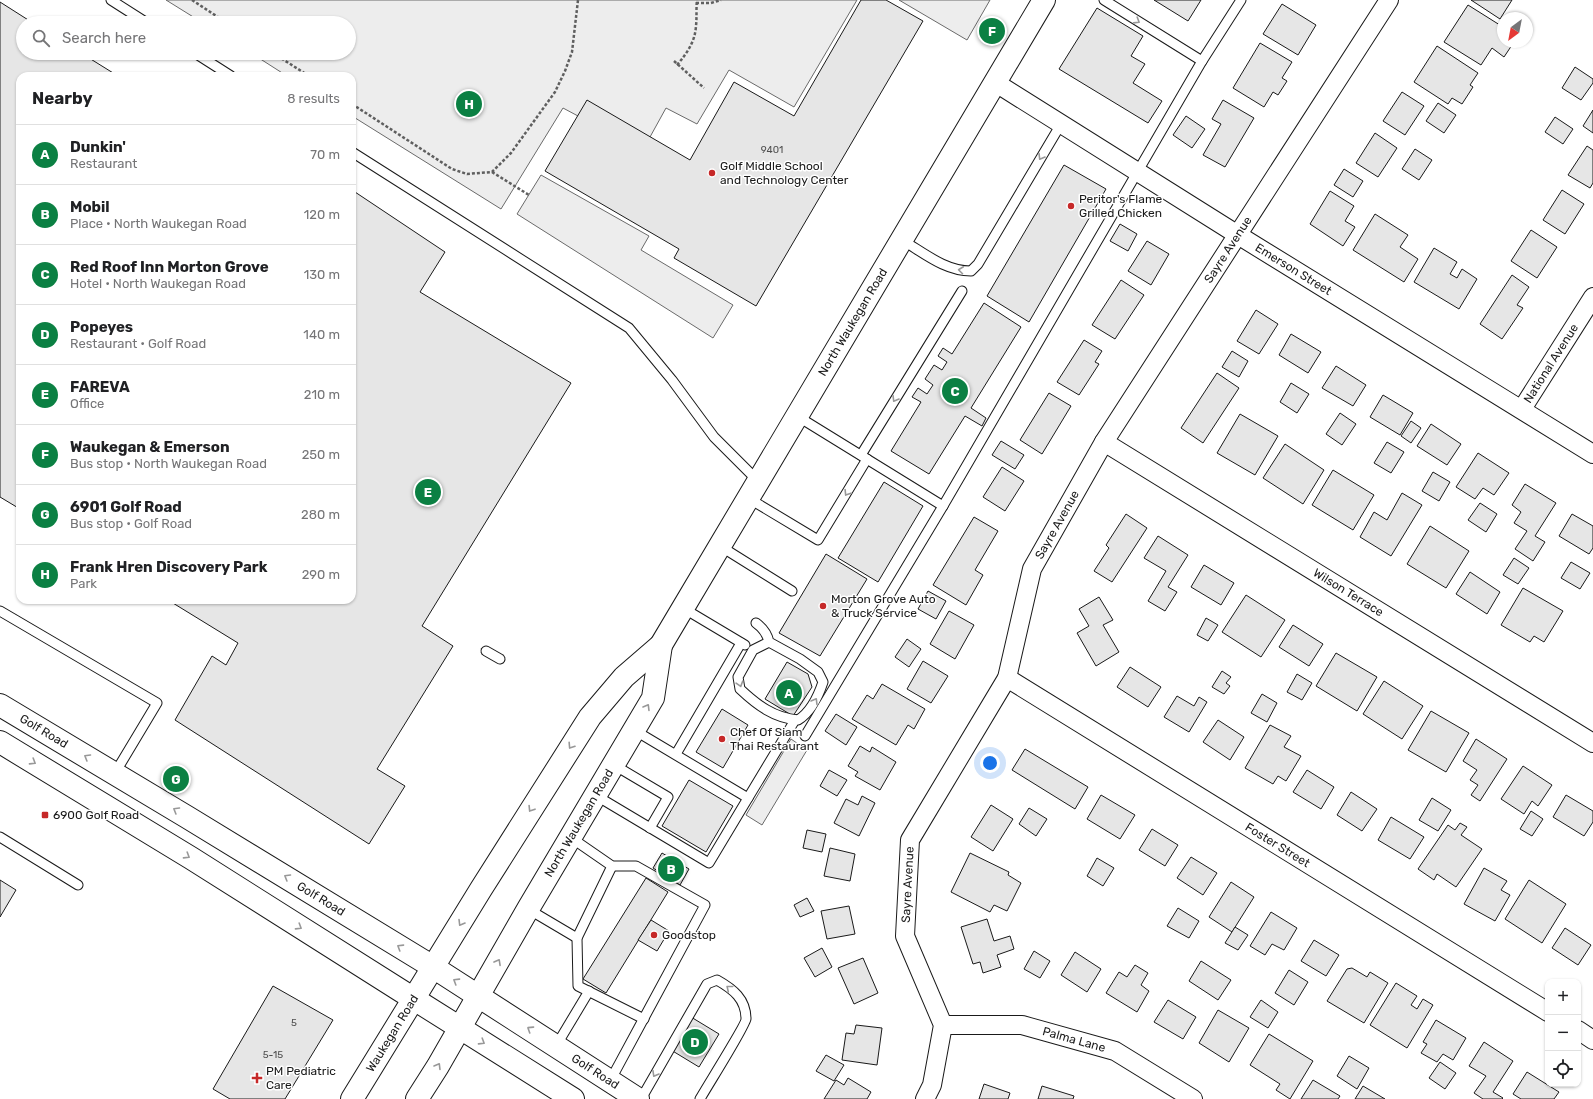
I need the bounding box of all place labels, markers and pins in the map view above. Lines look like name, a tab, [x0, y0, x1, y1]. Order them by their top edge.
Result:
pin: F	[979, 16, 1005, 46]
pin: H	[456, 89, 482, 119]
place label: Golf Middle School and Technology Center	[720, 159, 849, 187]
marker: Golf Middle School and Technology Center	[707, 168, 717, 178]
place label: Peritor's Flame Grilled Chicken	[1079, 192, 1163, 220]
marker: Peritor's Flame Grilled Chicken	[1066, 201, 1076, 211]
pin: C	[942, 376, 968, 406]
pin: E	[415, 477, 441, 507]
place label: Morton Grove Auto & Truck Service	[831, 592, 936, 620]
marker: Morton Grove Auto & Truck Service	[818, 601, 828, 611]
pin: A	[776, 678, 802, 708]
place label: Chef Of Siam Thai Restaurant	[730, 725, 819, 753]
marker: Chef Of Siam Thai Restaurant	[717, 734, 727, 744]
pin: G	[163, 764, 189, 794]
place label: 6900 Golf Road	[53, 808, 139, 822]
marker: 6900 Golf Road	[40, 810, 50, 820]
pin: B	[658, 854, 684, 884]
place label: Goodstop	[662, 928, 716, 942]
marker: Goodstop	[649, 930, 659, 940]
pin: D	[682, 1027, 708, 1057]
place label: PM Pediatric Care	[266, 1064, 336, 1092]
marker: PM Pediatric Care	[251, 1072, 263, 1084]

